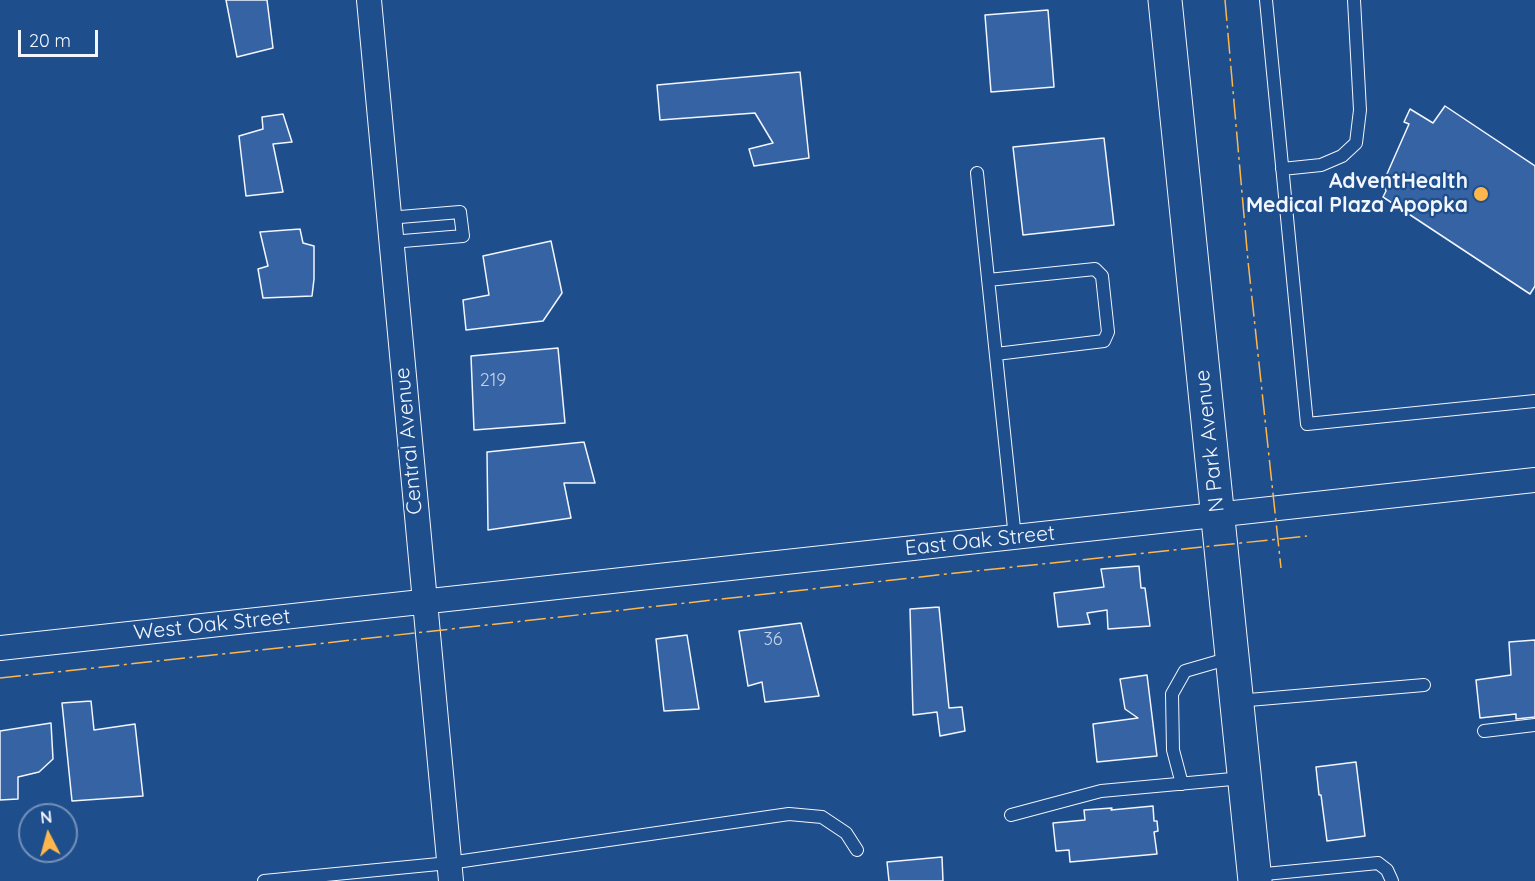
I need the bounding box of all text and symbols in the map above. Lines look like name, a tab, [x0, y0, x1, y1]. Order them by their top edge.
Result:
scale bar	[21, 18, 100, 56]
text: 20 m	[29, 29, 71, 52]
place label: AdventHealth Medical Plaza Apopka	[1246, 169, 1468, 219]
marker: AdventHealth Medical Plaza Apopka	[1472, 185, 1490, 203]
street label: Central Avenue	[390, 366, 428, 516]
street label: N Park Avenue	[1190, 369, 1230, 513]
house number: 219	[480, 370, 506, 392]
street label: East Oak Street	[904, 521, 1056, 561]
street label: West Oak Street	[132, 604, 292, 646]
house number: 36	[763, 629, 783, 651]
north arrow	[18, 803, 78, 863]
text: N	[39, 807, 53, 828]

